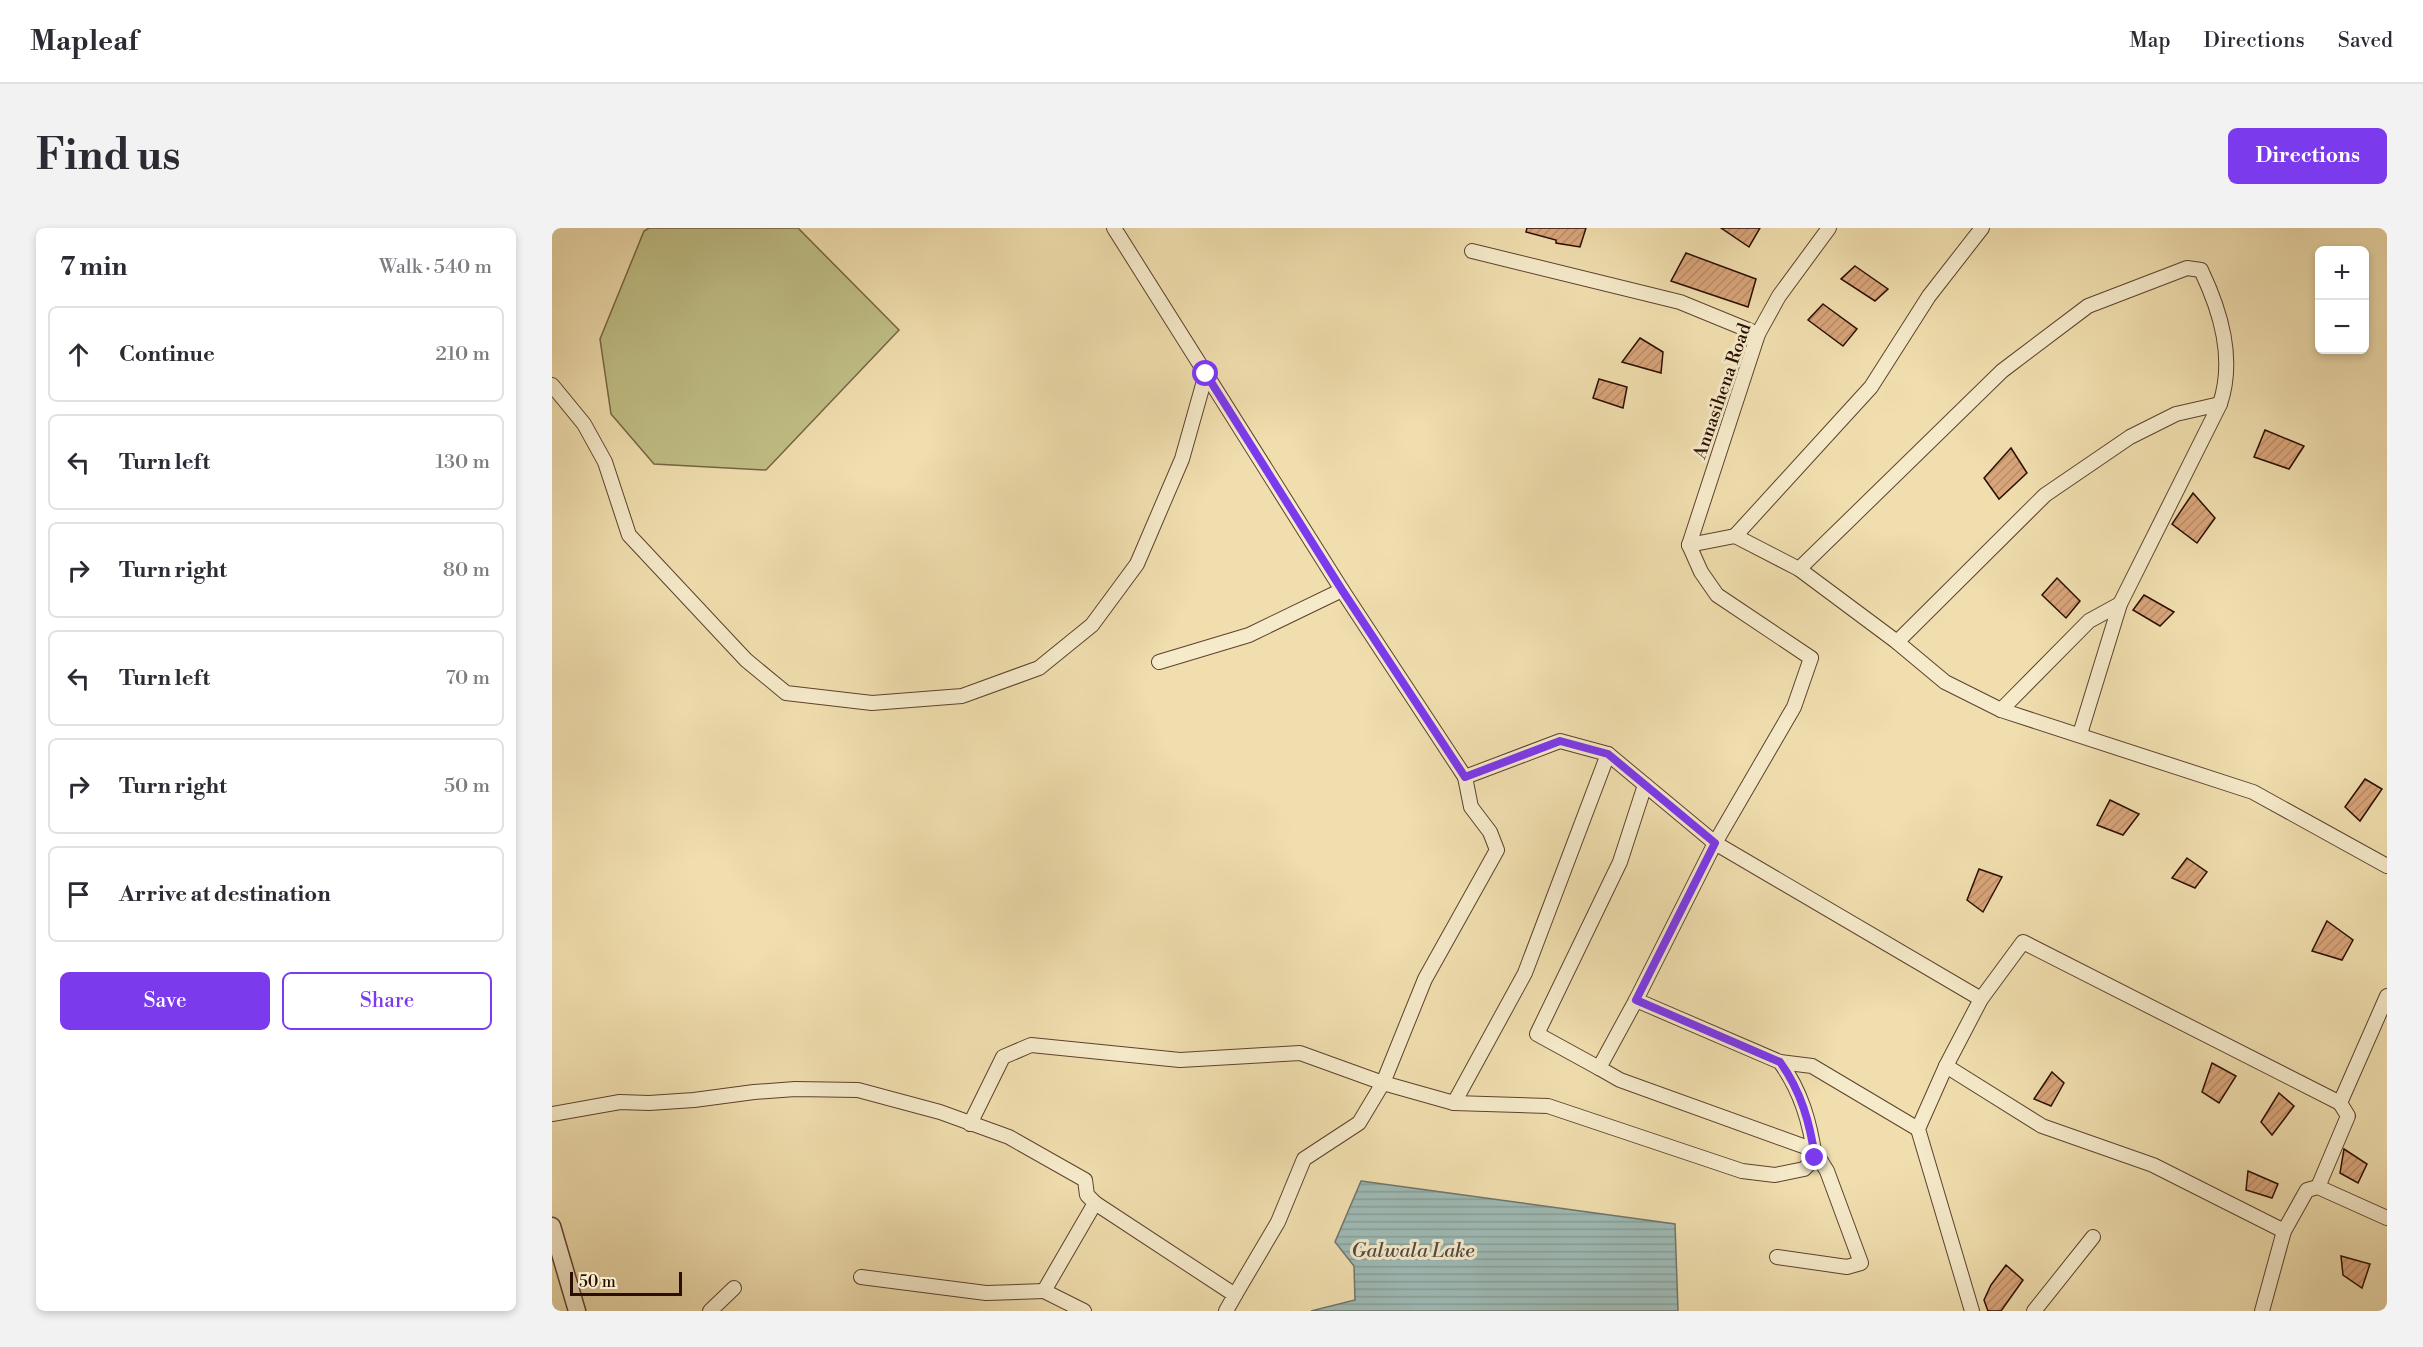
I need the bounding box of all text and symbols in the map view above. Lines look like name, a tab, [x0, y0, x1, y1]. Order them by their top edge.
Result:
text: Mapleaf	[30, 24, 138, 59]
text: Map	[2129, 28, 2171, 54]
text: Directions	[2204, 28, 2305, 54]
text: Saved	[2338, 28, 2393, 54]
button: Directions	[2228, 128, 2387, 184]
text: Find us	[36, 130, 180, 183]
map controls	[2315, 246, 2369, 354]
button: +	[2315, 246, 2369, 300]
text: 7 min	[60, 251, 127, 283]
text: Walk · 540 m	[379, 255, 492, 280]
button: −	[2315, 300, 2369, 354]
street label: Annasihena Road	[1688, 320, 1757, 463]
icon: ahead	[62, 338, 95, 371]
text: Continue	[119, 341, 215, 368]
text: 210 m	[435, 342, 490, 367]
route start	[1192, 360, 1218, 386]
icon: left	[62, 446, 95, 479]
text: Turn left	[119, 449, 210, 476]
text: 130 m	[435, 450, 490, 475]
icon: right	[62, 554, 95, 587]
text: Turn right	[119, 557, 227, 584]
text: 80 m	[443, 558, 490, 583]
icon: left	[62, 662, 95, 695]
text: Turn left	[119, 665, 210, 692]
text: 70 m	[446, 666, 490, 691]
icon: right	[62, 770, 95, 803]
text: Turn right	[119, 773, 227, 800]
text: 50 m	[444, 774, 490, 799]
icon: arrive	[62, 878, 95, 911]
text: Arrive at destination	[119, 881, 331, 908]
button: Save	[60, 972, 270, 1030]
button: Share	[282, 972, 492, 1030]
route end	[1801, 1144, 1827, 1170]
water label: Galwala Lake	[1351, 1239, 1475, 1264]
scale bar	[570, 1269, 682, 1296]
text: 50 m	[579, 1272, 616, 1292]

